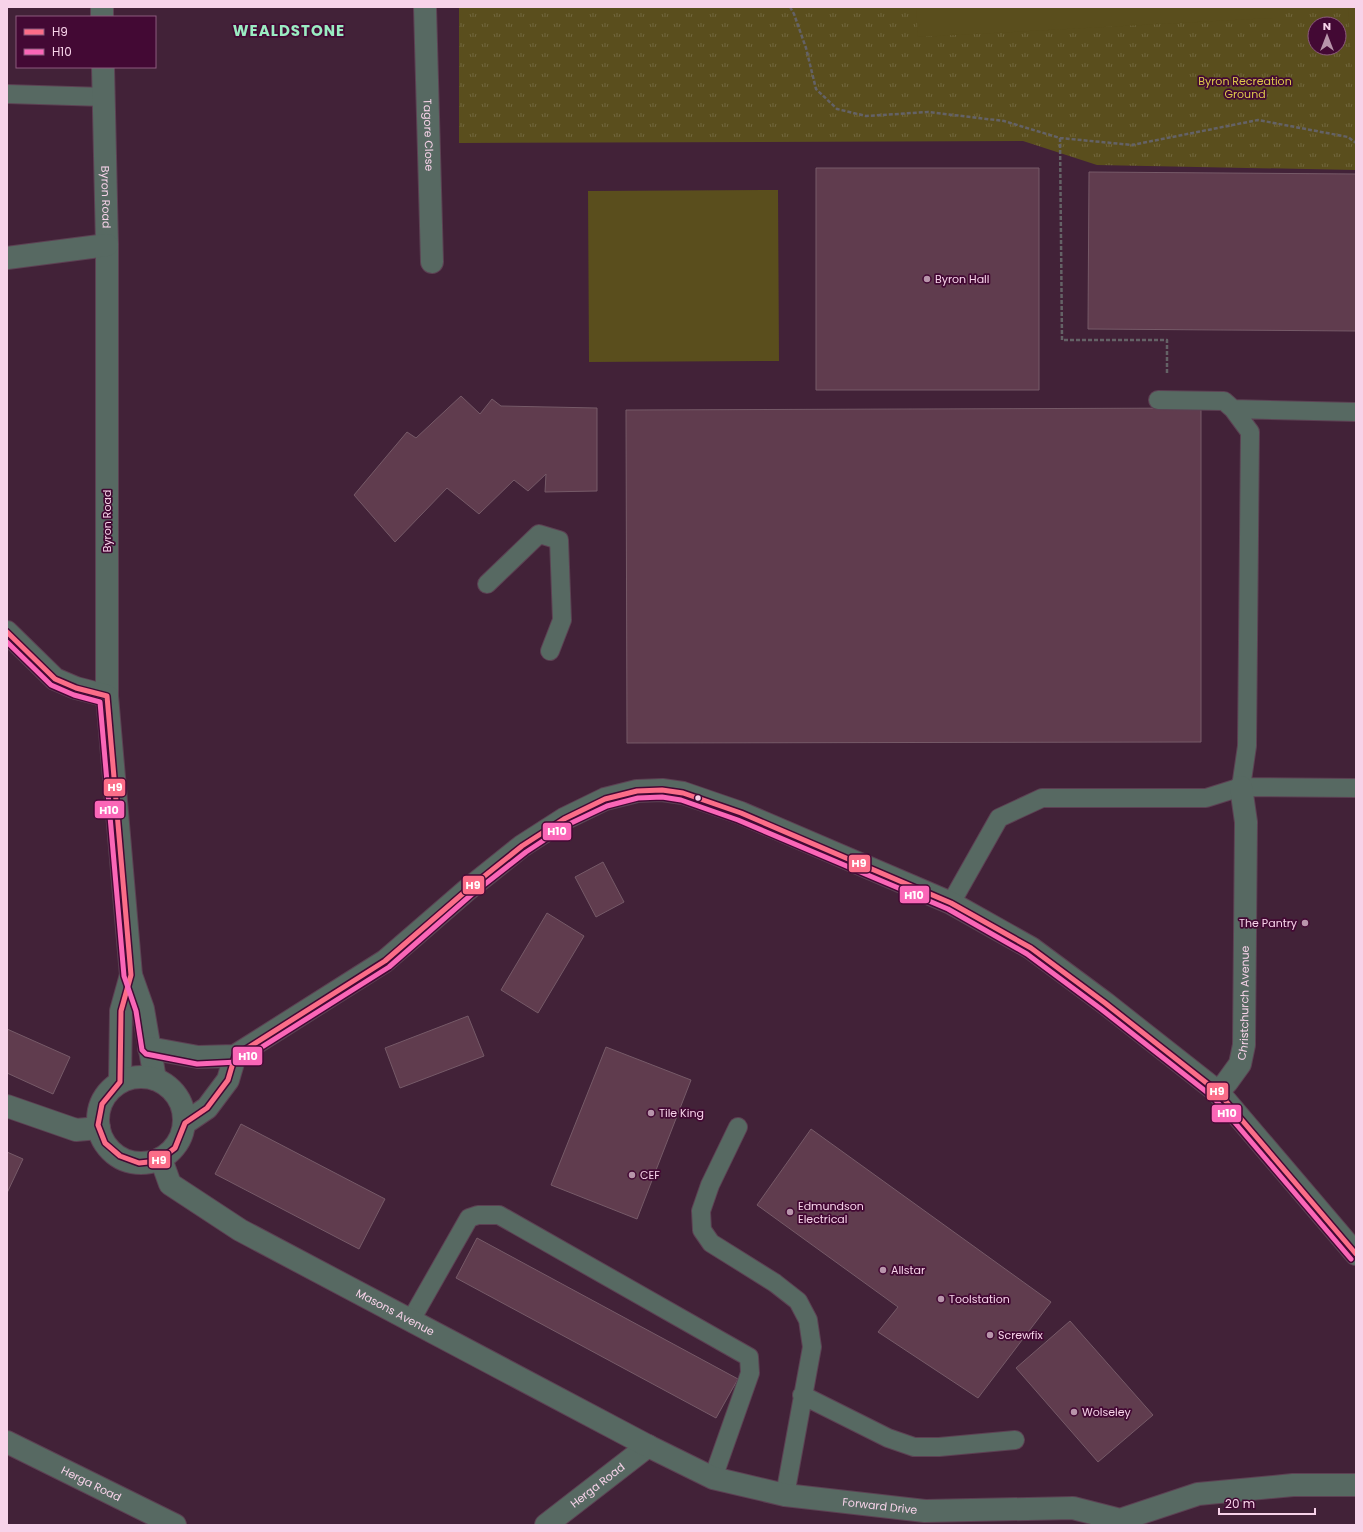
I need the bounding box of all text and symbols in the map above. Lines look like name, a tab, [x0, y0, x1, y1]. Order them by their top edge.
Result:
legend	[16, 16, 156, 68]
north arrow	[1307, 16, 1347, 56]
text: N	[1323, 18, 1331, 34]
district label: WEALDSTONE	[233, 20, 345, 41]
text: H9	[52, 23, 68, 40]
text: H10	[52, 43, 72, 60]
park label: Byron Recreation Ground	[1198, 73, 1292, 102]
street label: Tagore Close	[420, 98, 438, 172]
street label: Byron Road	[97, 165, 115, 228]
place label: Byron Hall	[935, 271, 990, 287]
marker: Byron Hall	[922, 274, 932, 284]
street label: Byron Road	[99, 490, 115, 552]
line badge: H9	[103, 778, 126, 797]
text: H9	[108, 779, 123, 795]
unlabelled marker	[693, 793, 703, 803]
line badge: H10	[94, 800, 125, 819]
text: H10	[99, 802, 119, 818]
line badge: H10	[542, 822, 572, 841]
text: H10	[547, 823, 567, 839]
line badge: H9	[848, 854, 871, 873]
text: H9	[852, 855, 867, 871]
line badge: H9	[462, 875, 485, 895]
text: H9	[466, 877, 481, 893]
line badge: H10	[899, 885, 930, 904]
text: H10	[904, 887, 924, 903]
place label: The Pantry	[1239, 915, 1298, 931]
marker: The Pantry	[1300, 918, 1310, 928]
street label: Christchurch Avenue	[1233, 945, 1253, 1062]
line badge: H10	[232, 1046, 263, 1066]
text: H10	[238, 1048, 258, 1064]
line badge: H9	[1206, 1082, 1229, 1101]
text: H9	[1210, 1083, 1225, 1099]
line badge: H10	[1211, 1104, 1242, 1123]
place label: Tile King	[659, 1105, 704, 1121]
text: H10	[1217, 1105, 1237, 1121]
marker: Tile King	[646, 1108, 656, 1118]
line badge: H9	[148, 1150, 171, 1169]
text: H9	[152, 1152, 167, 1168]
place label: CEF	[640, 1167, 660, 1183]
marker: CEF	[627, 1170, 637, 1180]
place label: Edmundson Electrical	[798, 1198, 864, 1227]
marker: Edmundson Electrical	[785, 1207, 795, 1217]
place label: Allstar	[891, 1262, 925, 1278]
marker: Allstar	[878, 1265, 888, 1275]
street label: Masons Avenue	[353, 1285, 438, 1340]
place label: Toolstation	[949, 1291, 1010, 1307]
marker: Toolstation	[936, 1294, 946, 1304]
place label: Screwfix	[998, 1327, 1043, 1343]
marker: Screwfix	[985, 1330, 995, 1340]
place label: Wolseley	[1082, 1404, 1132, 1420]
marker: Wolseley	[1069, 1407, 1079, 1417]
street label: Herga Road	[567, 1459, 628, 1511]
street label: Herga Road	[59, 1462, 124, 1505]
scale bar	[1219, 1490, 1315, 1516]
street label: Forward Drive	[842, 1494, 918, 1518]
text: 20 m	[1225, 1495, 1255, 1512]

